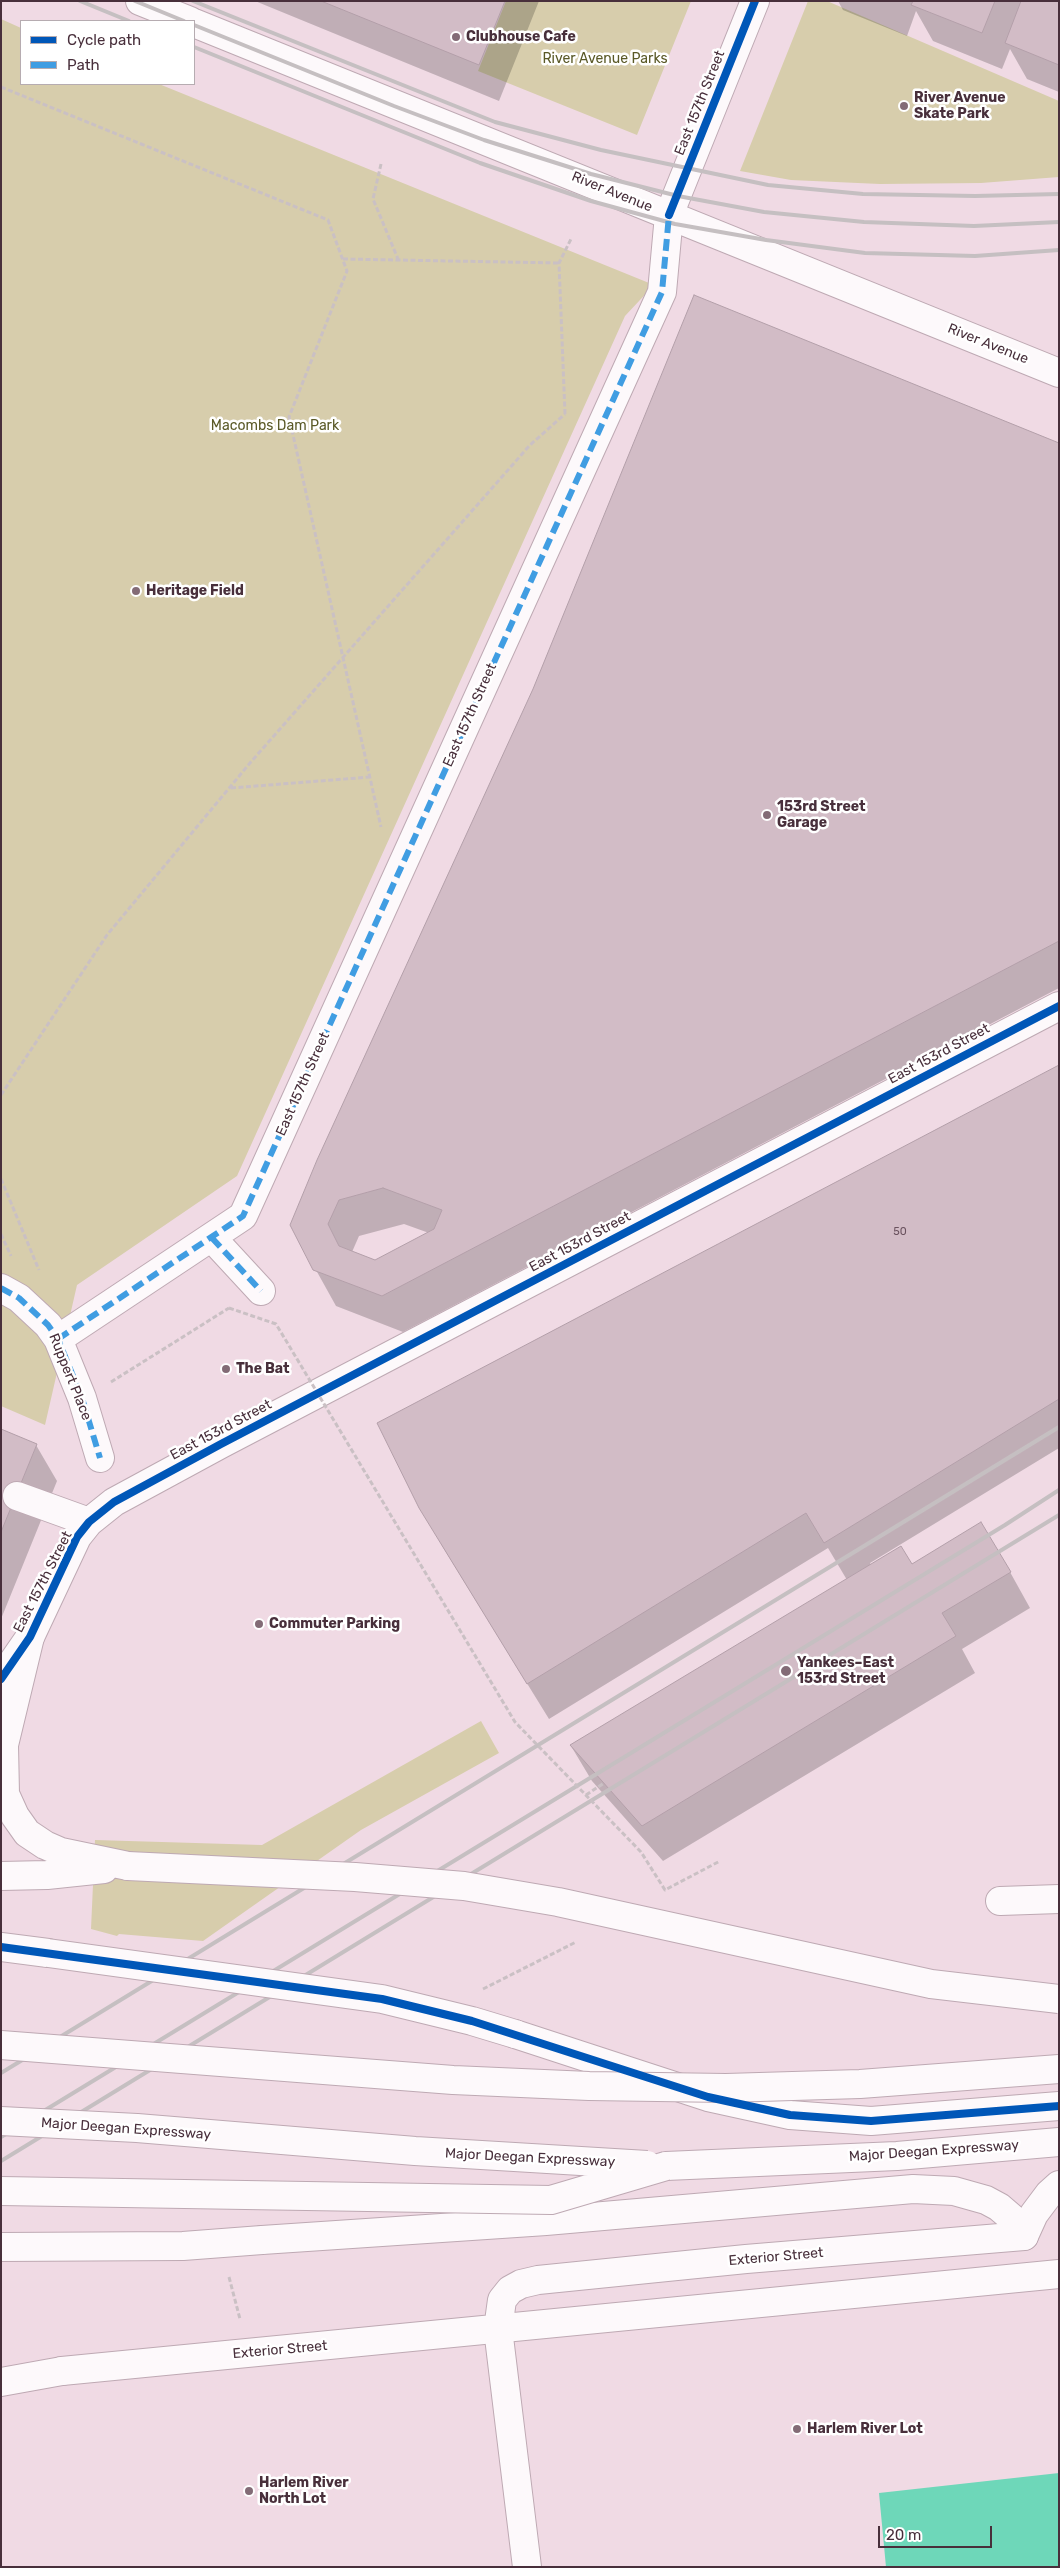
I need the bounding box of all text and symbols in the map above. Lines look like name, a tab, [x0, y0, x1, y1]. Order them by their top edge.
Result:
legend	[20, 20, 195, 85]
place label: Clubhouse Cafe	[466, 29, 576, 45]
text: Cycle path	[67, 31, 141, 49]
marker: Clubhouse Cafe	[450, 31, 462, 43]
street label: East 157th Street	[671, 48, 729, 158]
park label: River Avenue Parks	[542, 51, 668, 67]
text: Path	[67, 56, 100, 74]
place label: River Avenue Skate Park	[914, 90, 1006, 122]
marker: River Avenue Skate Park	[898, 100, 910, 112]
street label: River Avenue	[569, 168, 655, 216]
street label: River Avenue	[945, 320, 1031, 368]
park label: Macombs Dam Park	[211, 418, 339, 434]
place label: Heritage Field	[146, 583, 244, 599]
marker: Heritage Field	[130, 585, 142, 597]
street label: East 157th Street	[440, 661, 500, 769]
place label: 153rd Street Garage	[777, 799, 866, 832]
marker: 153rd Street Garage	[761, 809, 773, 821]
street label: East 153rd Street	[885, 1020, 993, 1088]
street label: East 157th Street	[273, 1030, 333, 1138]
street label: East 153rd Street	[526, 1208, 634, 1276]
house number: 50	[893, 1225, 907, 1239]
street label: Ruppert Place	[45, 1331, 95, 1423]
place label: The Bat	[236, 1361, 290, 1377]
marker: The Bat	[220, 1363, 232, 1375]
street label: East 153rd Street	[167, 1396, 275, 1464]
street label: East 157th Street	[10, 1528, 76, 1636]
place label: Commuter Parking	[269, 1616, 400, 1632]
marker: Commuter Parking	[253, 1618, 265, 1630]
place label: Yankees–East 153rd Street	[797, 1655, 894, 1688]
marker: Yankees–East 153rd Street	[779, 1664, 793, 1678]
street label: Major Deegan Expressway	[40, 2115, 212, 2143]
street label: Major Deegan Expressway	[848, 2137, 1020, 2165]
street label: Major Deegan Expressway	[444, 2145, 616, 2171]
street label: Exterior Street	[728, 2244, 824, 2270]
street label: Exterior Street	[232, 2337, 328, 2363]
place label: Harlem River Lot	[807, 2421, 923, 2437]
marker: Harlem River Lot	[791, 2423, 803, 2435]
place label: Harlem River North Lot	[259, 2475, 349, 2508]
marker: Harlem River North Lot	[243, 2485, 255, 2497]
scale bar	[880, 2516, 994, 2548]
text: 20 m	[886, 2526, 921, 2544]

